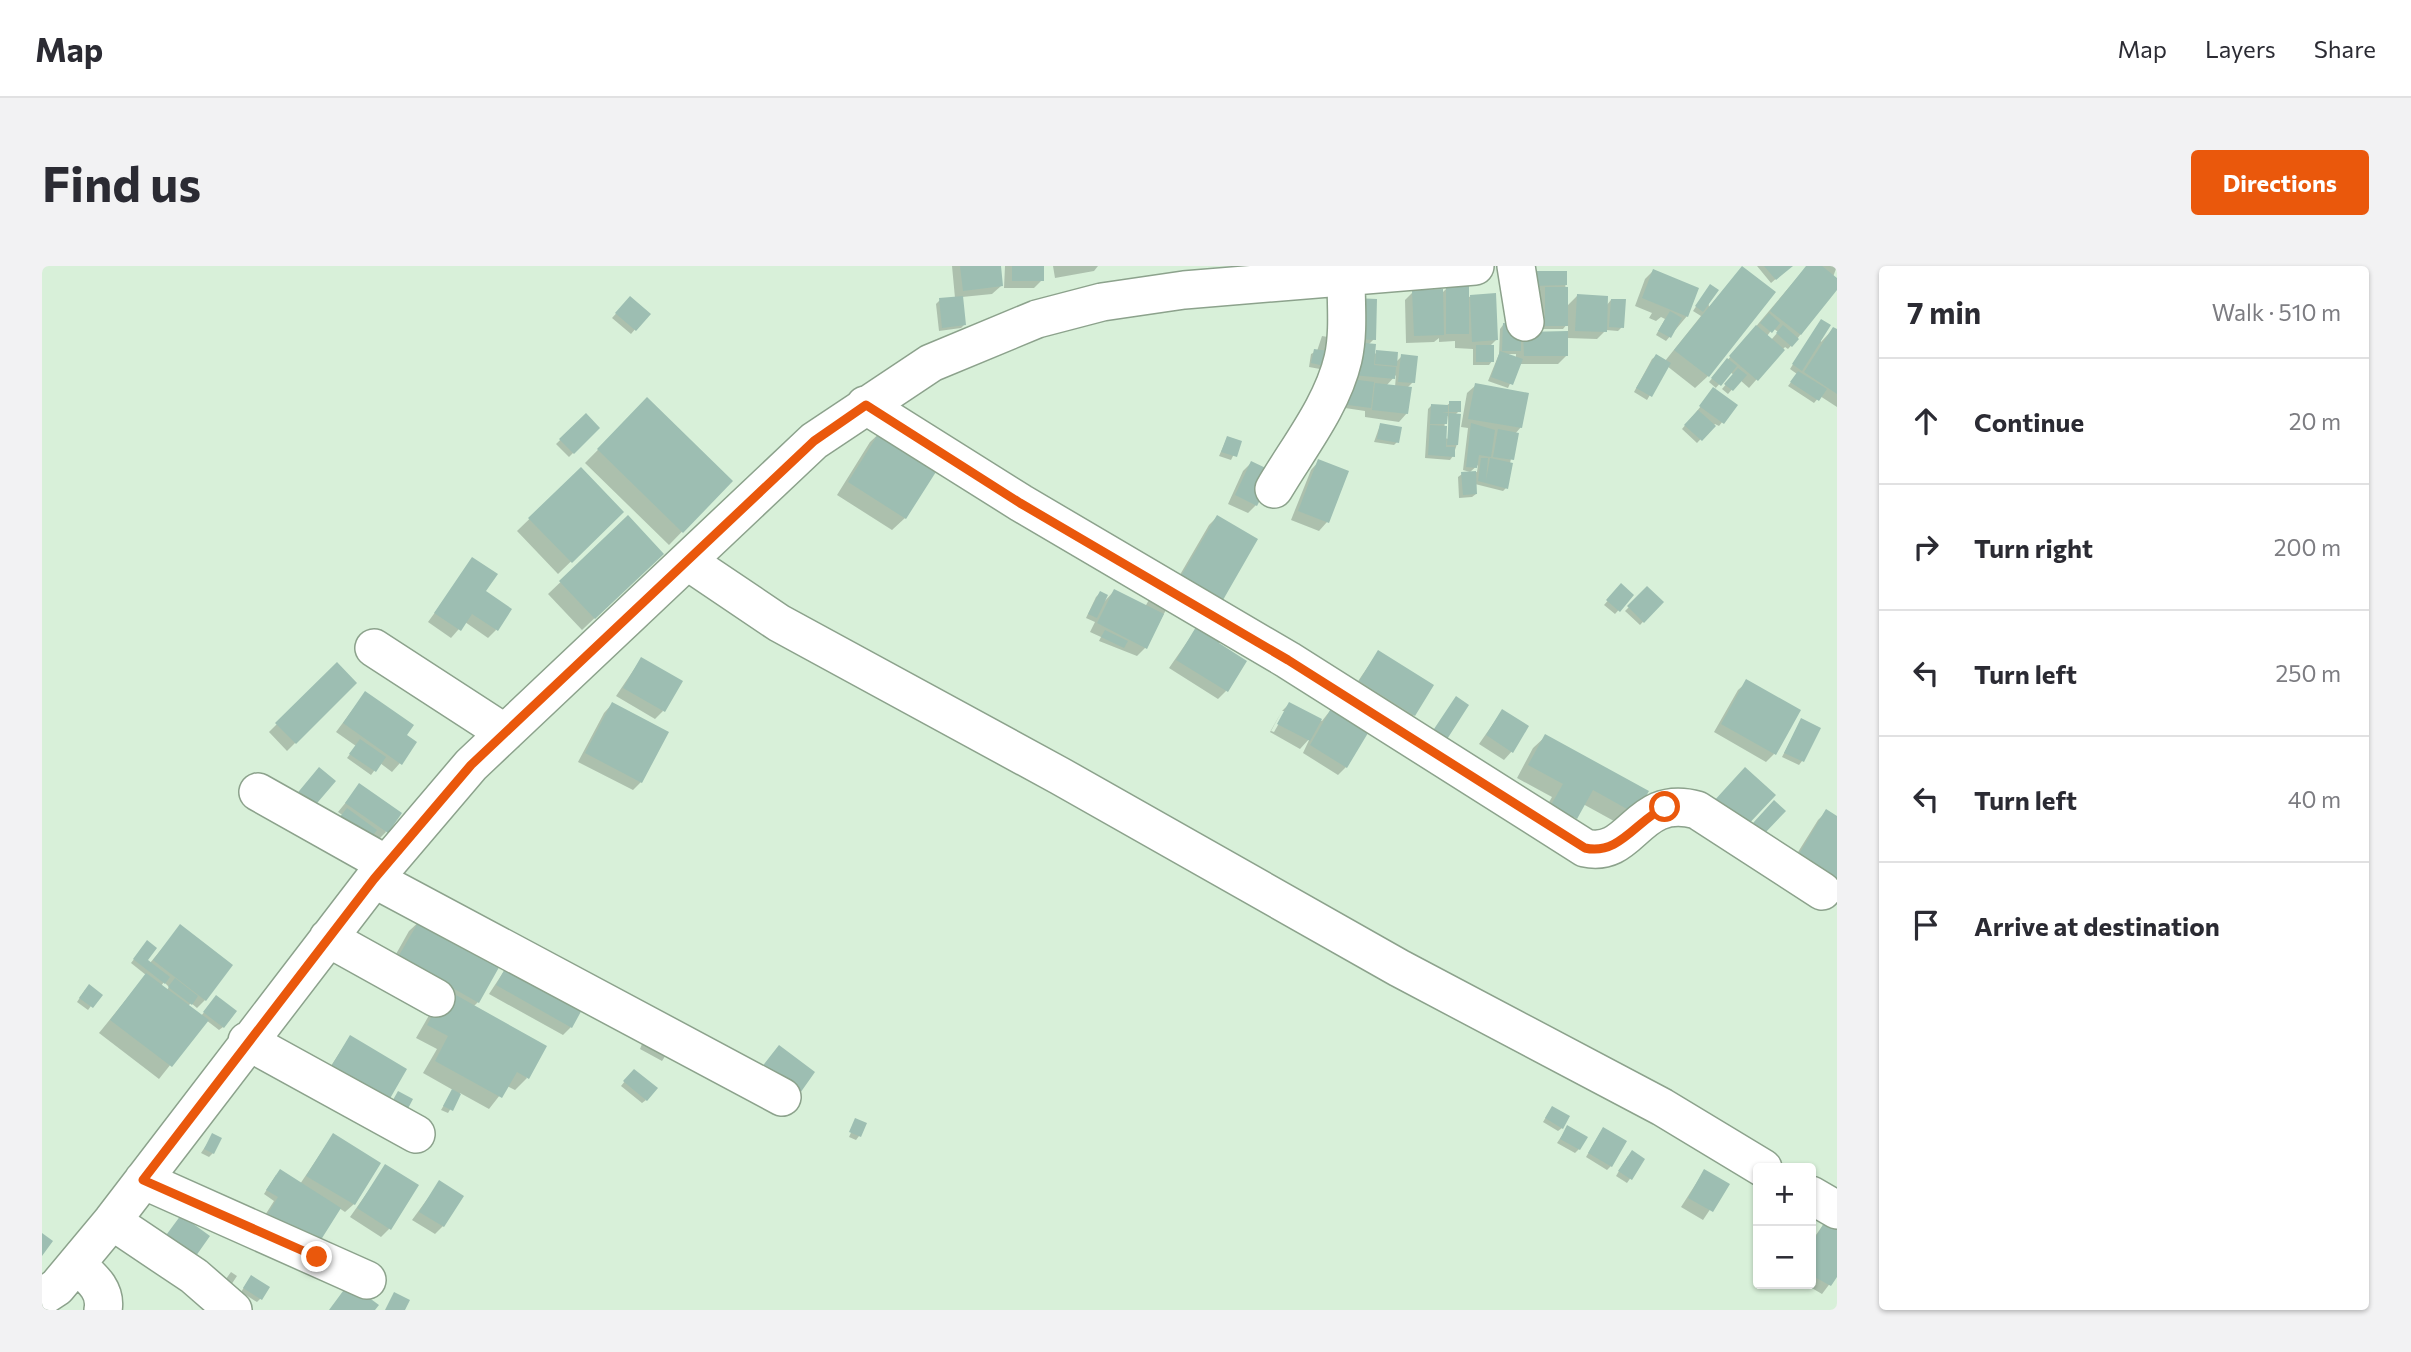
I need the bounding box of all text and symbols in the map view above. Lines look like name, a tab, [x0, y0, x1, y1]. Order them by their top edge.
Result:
text: Map	[35, 28, 103, 69]
text: Map	[2118, 34, 2167, 63]
text: Layers	[2205, 34, 2276, 63]
text: Share	[2314, 34, 2376, 63]
button: Directions	[2191, 150, 2369, 215]
text: Find us	[42, 152, 201, 212]
text: 7 min	[1907, 293, 1981, 330]
text: Walk · 510 m	[2212, 298, 2341, 326]
icon: ahead	[1907, 402, 1945, 440]
text: Continue	[1974, 406, 2084, 437]
text: 20 m	[2289, 407, 2341, 435]
icon: right	[1907, 528, 1945, 566]
text: Turn right	[1974, 532, 2093, 563]
text: 200 m	[2274, 533, 2341, 561]
icon: left	[1907, 654, 1945, 692]
text: Turn left	[1974, 658, 2077, 689]
text: 250 m	[2276, 659, 2341, 687]
icon: left	[1907, 780, 1945, 818]
text: Turn left	[1974, 784, 2077, 815]
text: 40 m	[2288, 785, 2341, 813]
route start	[1649, 791, 1680, 822]
icon: arrive	[1907, 906, 1945, 944]
text: Arrive at destination	[1974, 910, 2220, 941]
map controls	[1753, 1163, 1816, 1289]
button: +	[1753, 1163, 1816, 1226]
button: −	[1753, 1226, 1816, 1289]
route end	[301, 1241, 332, 1272]

